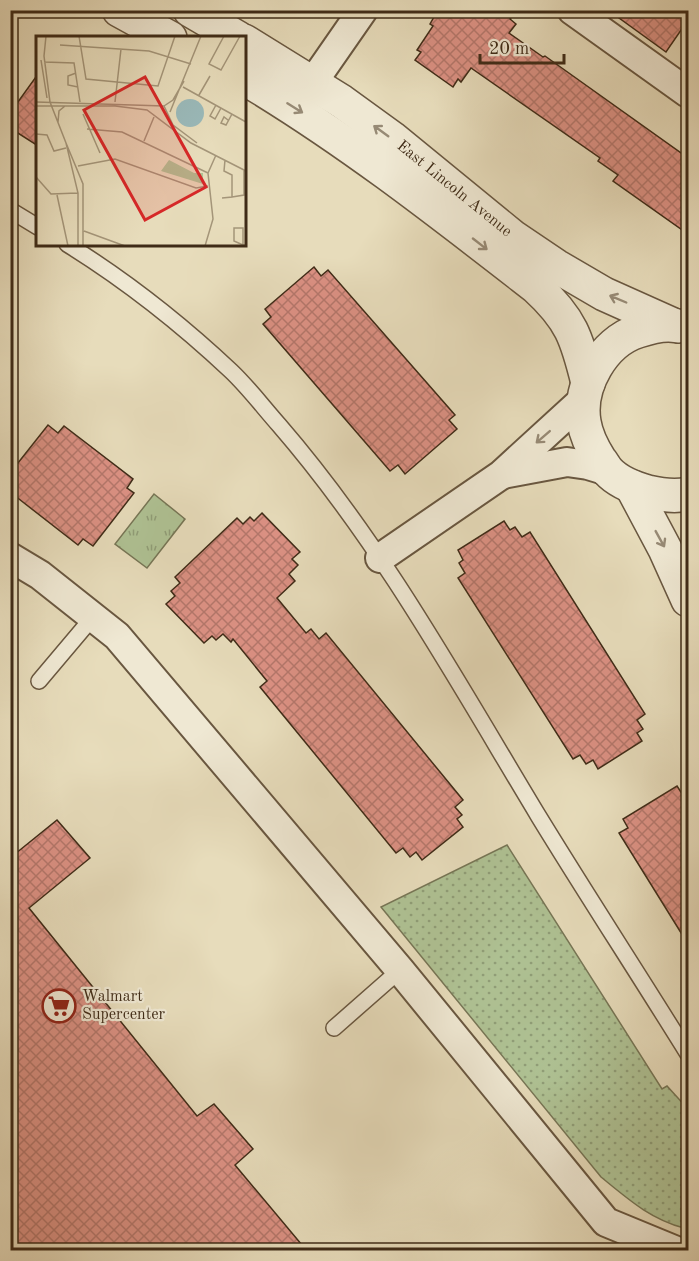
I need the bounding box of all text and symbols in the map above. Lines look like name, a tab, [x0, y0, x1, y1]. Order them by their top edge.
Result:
scale bar	[480, 27, 564, 65]
inset map	[36, 36, 246, 246]
text: 20 m	[489, 40, 529, 58]
one-way arrow	[286, 103, 303, 115]
one-way arrow	[374, 124, 390, 137]
street label: East Lincoln Avenue	[393, 138, 515, 240]
one-way arrow	[472, 238, 488, 251]
one-way arrow	[610, 293, 628, 305]
one-way arrow	[536, 430, 551, 444]
one-way arrow	[655, 529, 666, 547]
supermarket icon: Walmart Supercenter	[41, 988, 77, 1024]
place label: Walmart Supercenter	[82, 989, 166, 1023]

